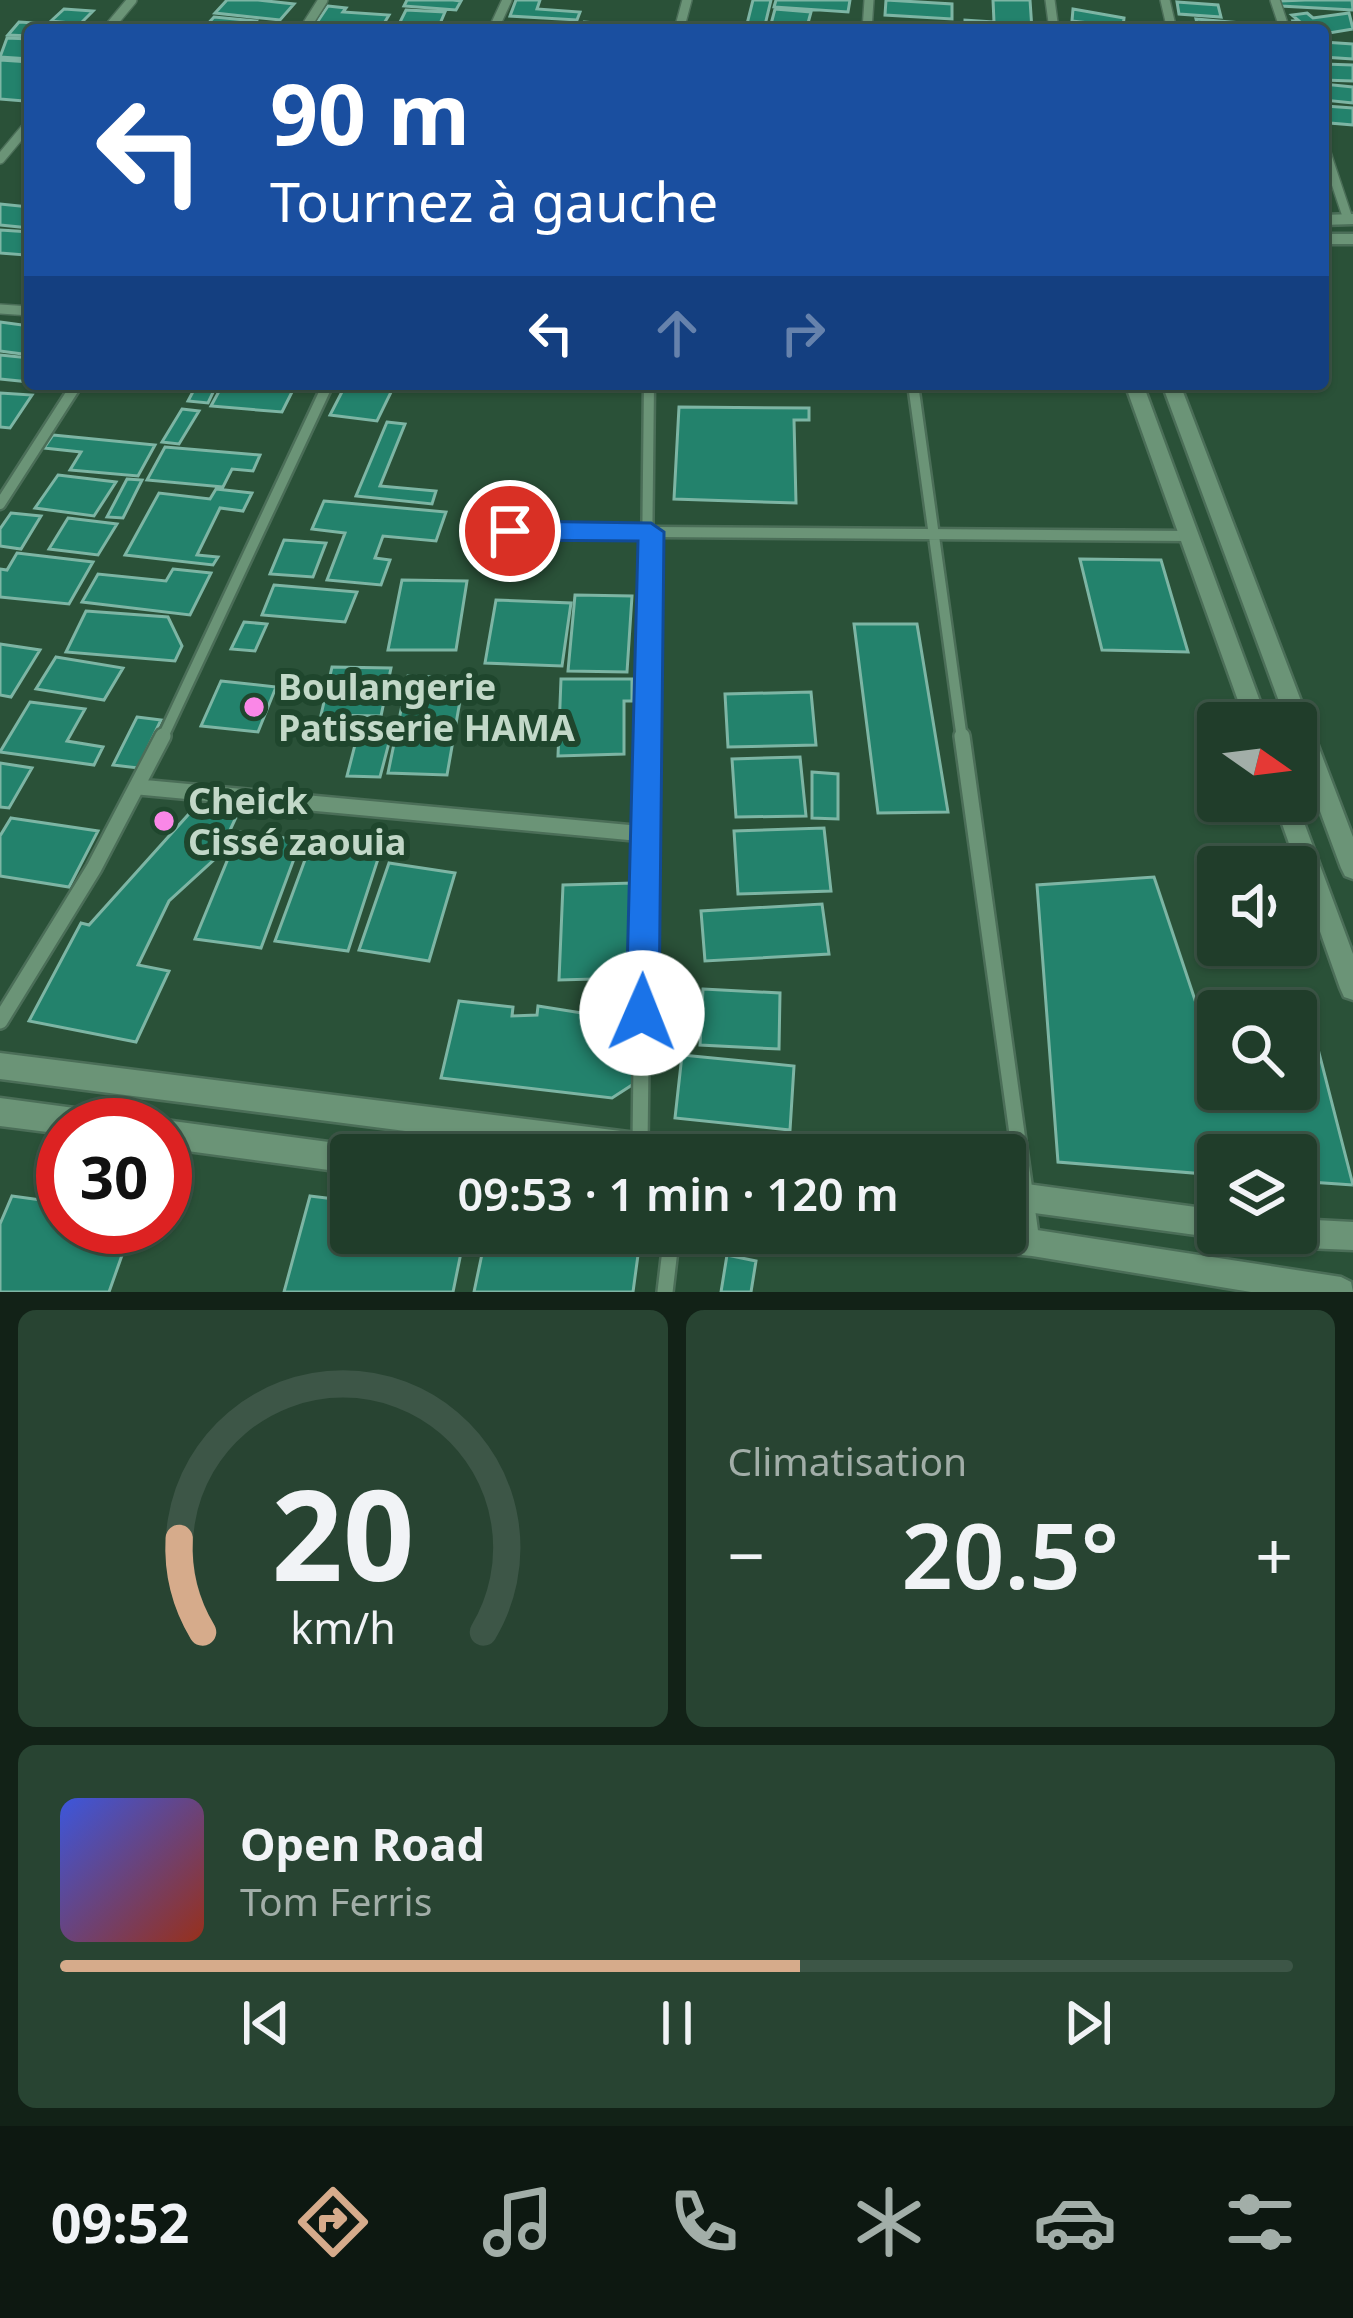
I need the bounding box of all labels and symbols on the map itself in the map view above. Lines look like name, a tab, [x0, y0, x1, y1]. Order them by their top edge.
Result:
pin	[459, 480, 561, 582]
place label: Boulangerie Patisserie HAMA	[278, 662, 575, 752]
marker: Boulangerie Patisserie HAMA	[241, 694, 267, 720]
north arrow	[1197, 702, 1317, 822]
place label: Cheick Cissé zaouia	[188, 776, 406, 866]
marker: Cheick Cissé zaouia	[151, 808, 177, 834]
position arrow	[579, 950, 705, 1076]
speed limit sign: 30	[36, 1098, 192, 1254]

